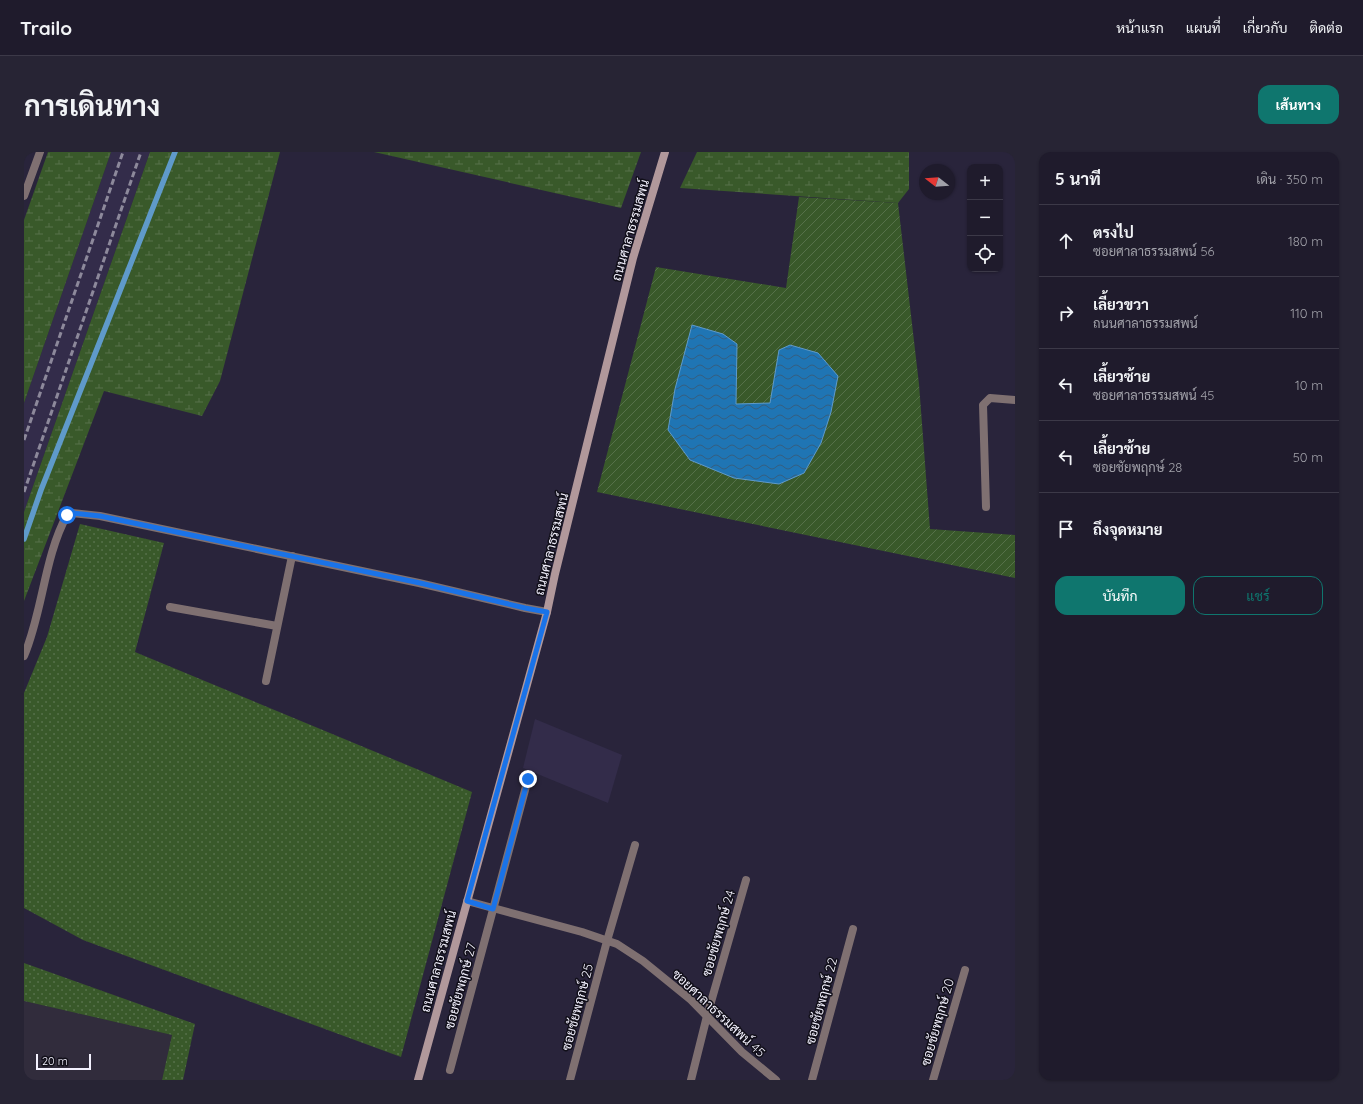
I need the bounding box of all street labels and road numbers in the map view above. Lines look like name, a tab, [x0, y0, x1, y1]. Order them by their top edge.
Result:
street label: ถนนศาลาธรรมสพน์	[607, 177, 652, 283]
street label: ถนนศาลาธรรมสพน์	[530, 491, 571, 597]
street label: ซอยชัยพฤกษ์ 24	[697, 888, 739, 978]
street label: ถนนศาลาธรรมสพน์	[416, 908, 459, 1014]
street label: ซอยชัยพฤกษ์ 27	[440, 940, 480, 1031]
street label: ซอยชัยพฤกษ์ 22	[801, 955, 841, 1047]
street label: ซอยชัยพฤกษ์ 25	[557, 961, 597, 1053]
street label: ซอยศาลาธรรมสพน์ 45	[669, 965, 770, 1060]
street label: ซอยชัยพฤกษ์ 20	[916, 976, 958, 1068]

